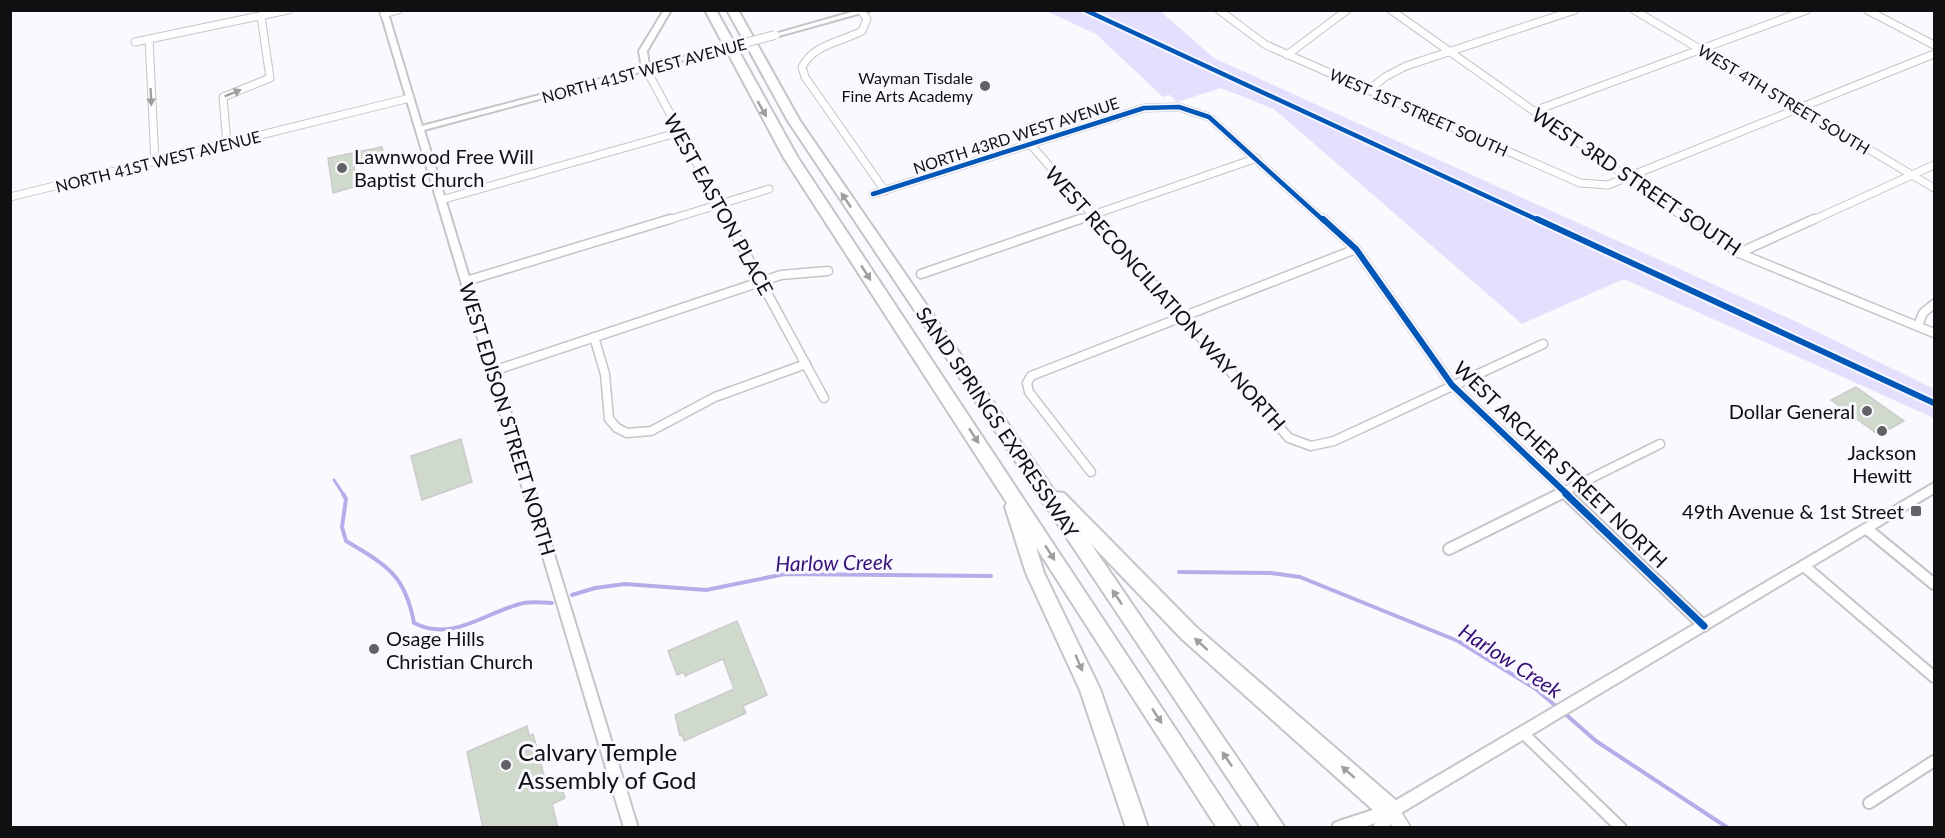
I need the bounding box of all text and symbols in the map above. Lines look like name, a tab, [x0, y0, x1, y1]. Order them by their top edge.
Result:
street label: NORTH 41ST WEST AVENUE	[540, 34, 748, 106]
street label: WEST 4TH STREET SOUTH	[1695, 40, 1873, 158]
street label: WEST 1ST STREET SOUTH	[1327, 64, 1511, 160]
place label: Wayman Tisdale Fine Arts Academy	[842, 68, 974, 105]
marker: Wayman Tisdale Fine Arts Academy	[978, 79, 992, 93]
one-way arrow	[147, 88, 156, 107]
one-way arrow	[225, 88, 243, 98]
street label: NORTH 43RD WEST AVENUE	[911, 93, 1121, 177]
one-way arrow	[757, 101, 767, 118]
street label: WEST 3RD STREET SOUTH	[1528, 102, 1746, 260]
street label: WEST EASTON PLACE	[659, 109, 779, 299]
street label: NORTH 41ST WEST AVENUE	[53, 126, 263, 196]
place label: Lawnwood Free Will Baptist Church	[354, 144, 534, 191]
marker: Lawnwood Free Will Baptist Church	[335, 161, 349, 175]
street label: WEST RECONCILIATION WAY NORTH	[1041, 161, 1291, 435]
one-way arrow	[841, 192, 852, 208]
one-way arrow	[861, 265, 872, 282]
street label: WEST EDISON STREET NORTH	[455, 280, 561, 558]
street label: SAND SPRINGS EXPRESSWAY	[912, 302, 1085, 542]
street label: WEST ARCHER STREET NORTH	[1449, 355, 1673, 573]
place label: Dollar General	[1729, 399, 1855, 423]
marker: Dollar General	[1860, 404, 1874, 418]
marker: Jackson Hewitt	[1875, 424, 1889, 438]
one-way arrow	[968, 428, 979, 444]
place label: Jackson Hewitt	[1848, 440, 1916, 487]
place label: 49th Avenue & 1st Street	[1682, 499, 1904, 523]
marker: 49th Avenue & 1st Street	[1909, 504, 1923, 518]
one-way arrow	[1045, 544, 1056, 561]
water label: Harlow Creek	[775, 548, 894, 576]
one-way arrow	[1111, 590, 1123, 606]
water label: Harlow Creek	[1455, 618, 1568, 703]
place label: Osage Hills Christian Church	[386, 626, 533, 673]
one-way arrow	[1194, 638, 1209, 651]
marker: Osage Hills Christian Church	[367, 642, 381, 656]
one-way arrow	[1074, 655, 1084, 673]
one-way arrow	[1151, 708, 1162, 724]
place label: Calvary Temple Assembly of God	[518, 737, 696, 794]
one-way arrow	[1221, 751, 1233, 767]
marker: Calvary Temple Assembly of God	[499, 758, 513, 772]
one-way arrow	[1341, 766, 1356, 779]

